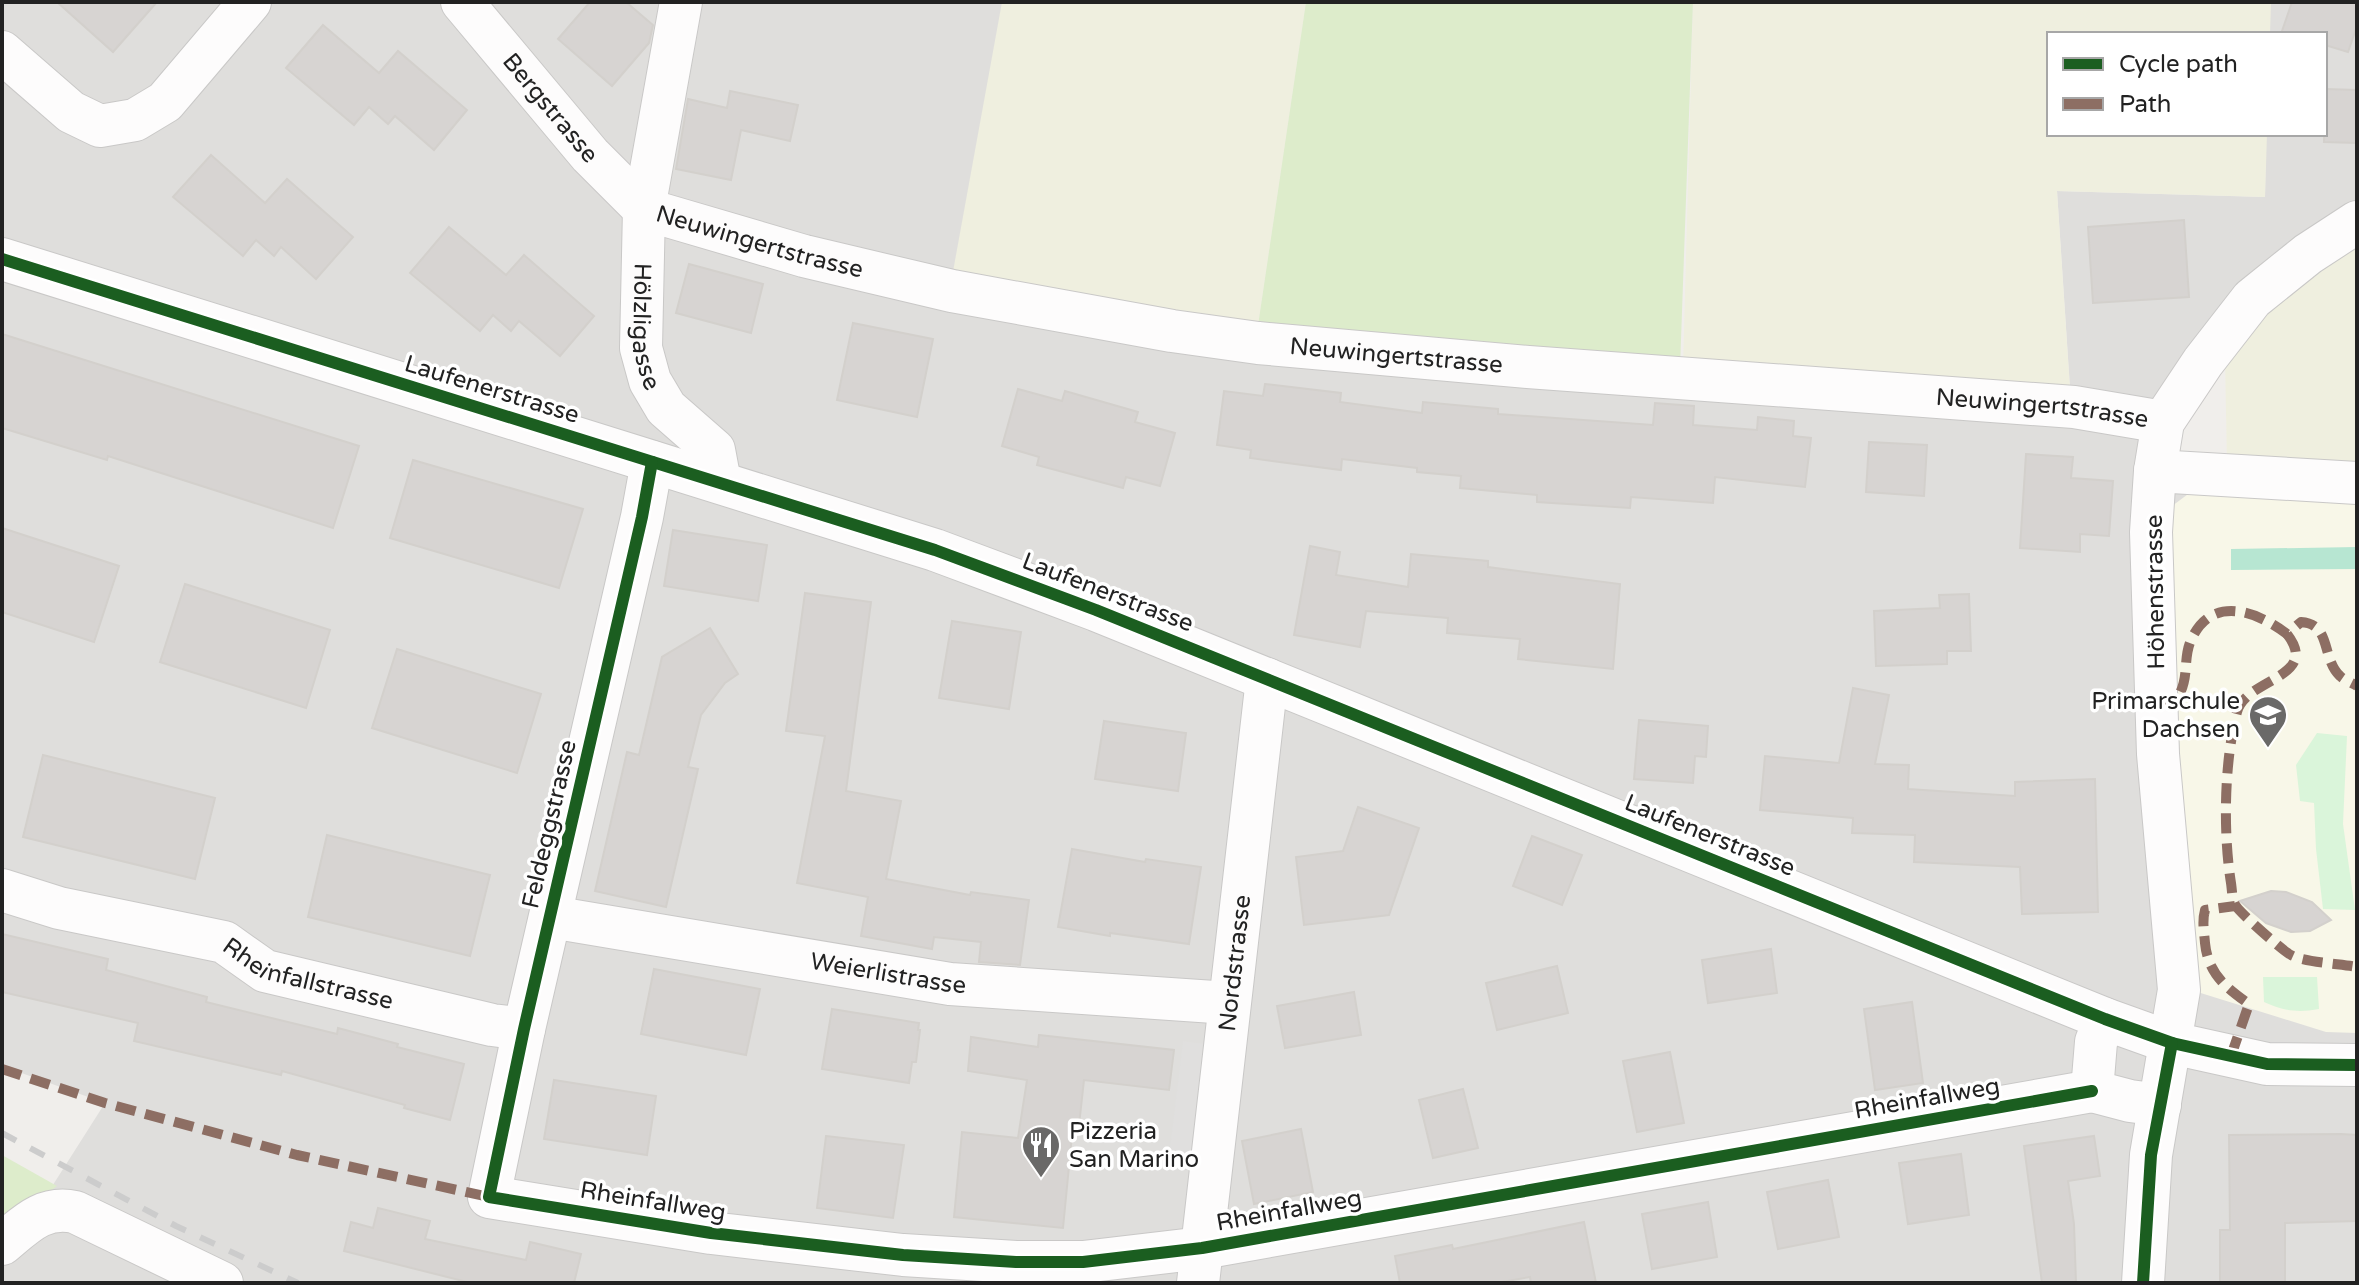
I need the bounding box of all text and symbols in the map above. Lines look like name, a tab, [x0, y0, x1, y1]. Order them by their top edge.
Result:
legend	[2047, 32, 2327, 136]
street label: Bergstrasse	[496, 47, 604, 169]
text: Cycle path	[2119, 50, 2238, 79]
text: Path	[2119, 90, 2172, 119]
street label: Neuwingertstrasse	[652, 199, 866, 284]
street label: Hölzligasse	[626, 263, 666, 396]
street label: Neuwingertstrasse	[1288, 332, 1504, 380]
street label: Laufenerstrasse	[401, 349, 583, 430]
street label: Neuwingertstrasse	[1935, 383, 2151, 434]
street label: Höhenstrasse	[2140, 514, 2171, 670]
street label: Laufenerstrasse	[1018, 546, 1198, 638]
place label: Primarschule Dachsen	[2091, 687, 2240, 744]
school or university icon: Primarschule Dachsen	[2247, 694, 2289, 749]
street label: Feldeggstrasse	[516, 737, 583, 911]
street label: Laufenerstrasse	[1620, 788, 1799, 883]
street label: Nordstrasse	[1213, 893, 1257, 1033]
street label: Rheinfallstrasse	[217, 932, 396, 1016]
street label: Weierlistrasse	[808, 947, 967, 1000]
street label: Rheinfallweg	[1852, 1071, 2002, 1126]
place label: Pizzeria San Marino	[1069, 1117, 1199, 1174]
restaurant icon: Pizzeria San Marino	[1020, 1124, 1062, 1179]
street label: Rheinfallweg	[578, 1176, 728, 1227]
street label: Rheinfallweg	[1214, 1183, 1364, 1238]

